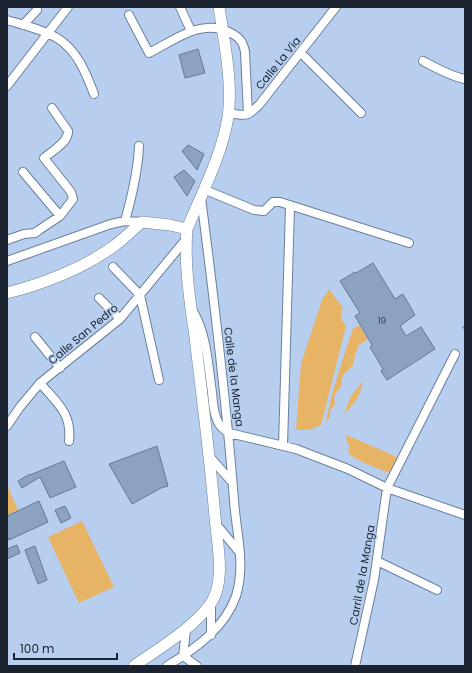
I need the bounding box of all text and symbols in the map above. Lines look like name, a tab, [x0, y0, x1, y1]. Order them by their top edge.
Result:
street label: Calle La Vía	[252, 33, 304, 93]
street label: Calle San Pedro	[45, 300, 121, 368]
house number: 19	[378, 315, 387, 327]
street label: Calle de la Manga	[220, 326, 248, 428]
street label: Carril de la Manga	[345, 524, 379, 626]
scale bar	[14, 635, 117, 661]
text: 100 m	[20, 640, 54, 657]

